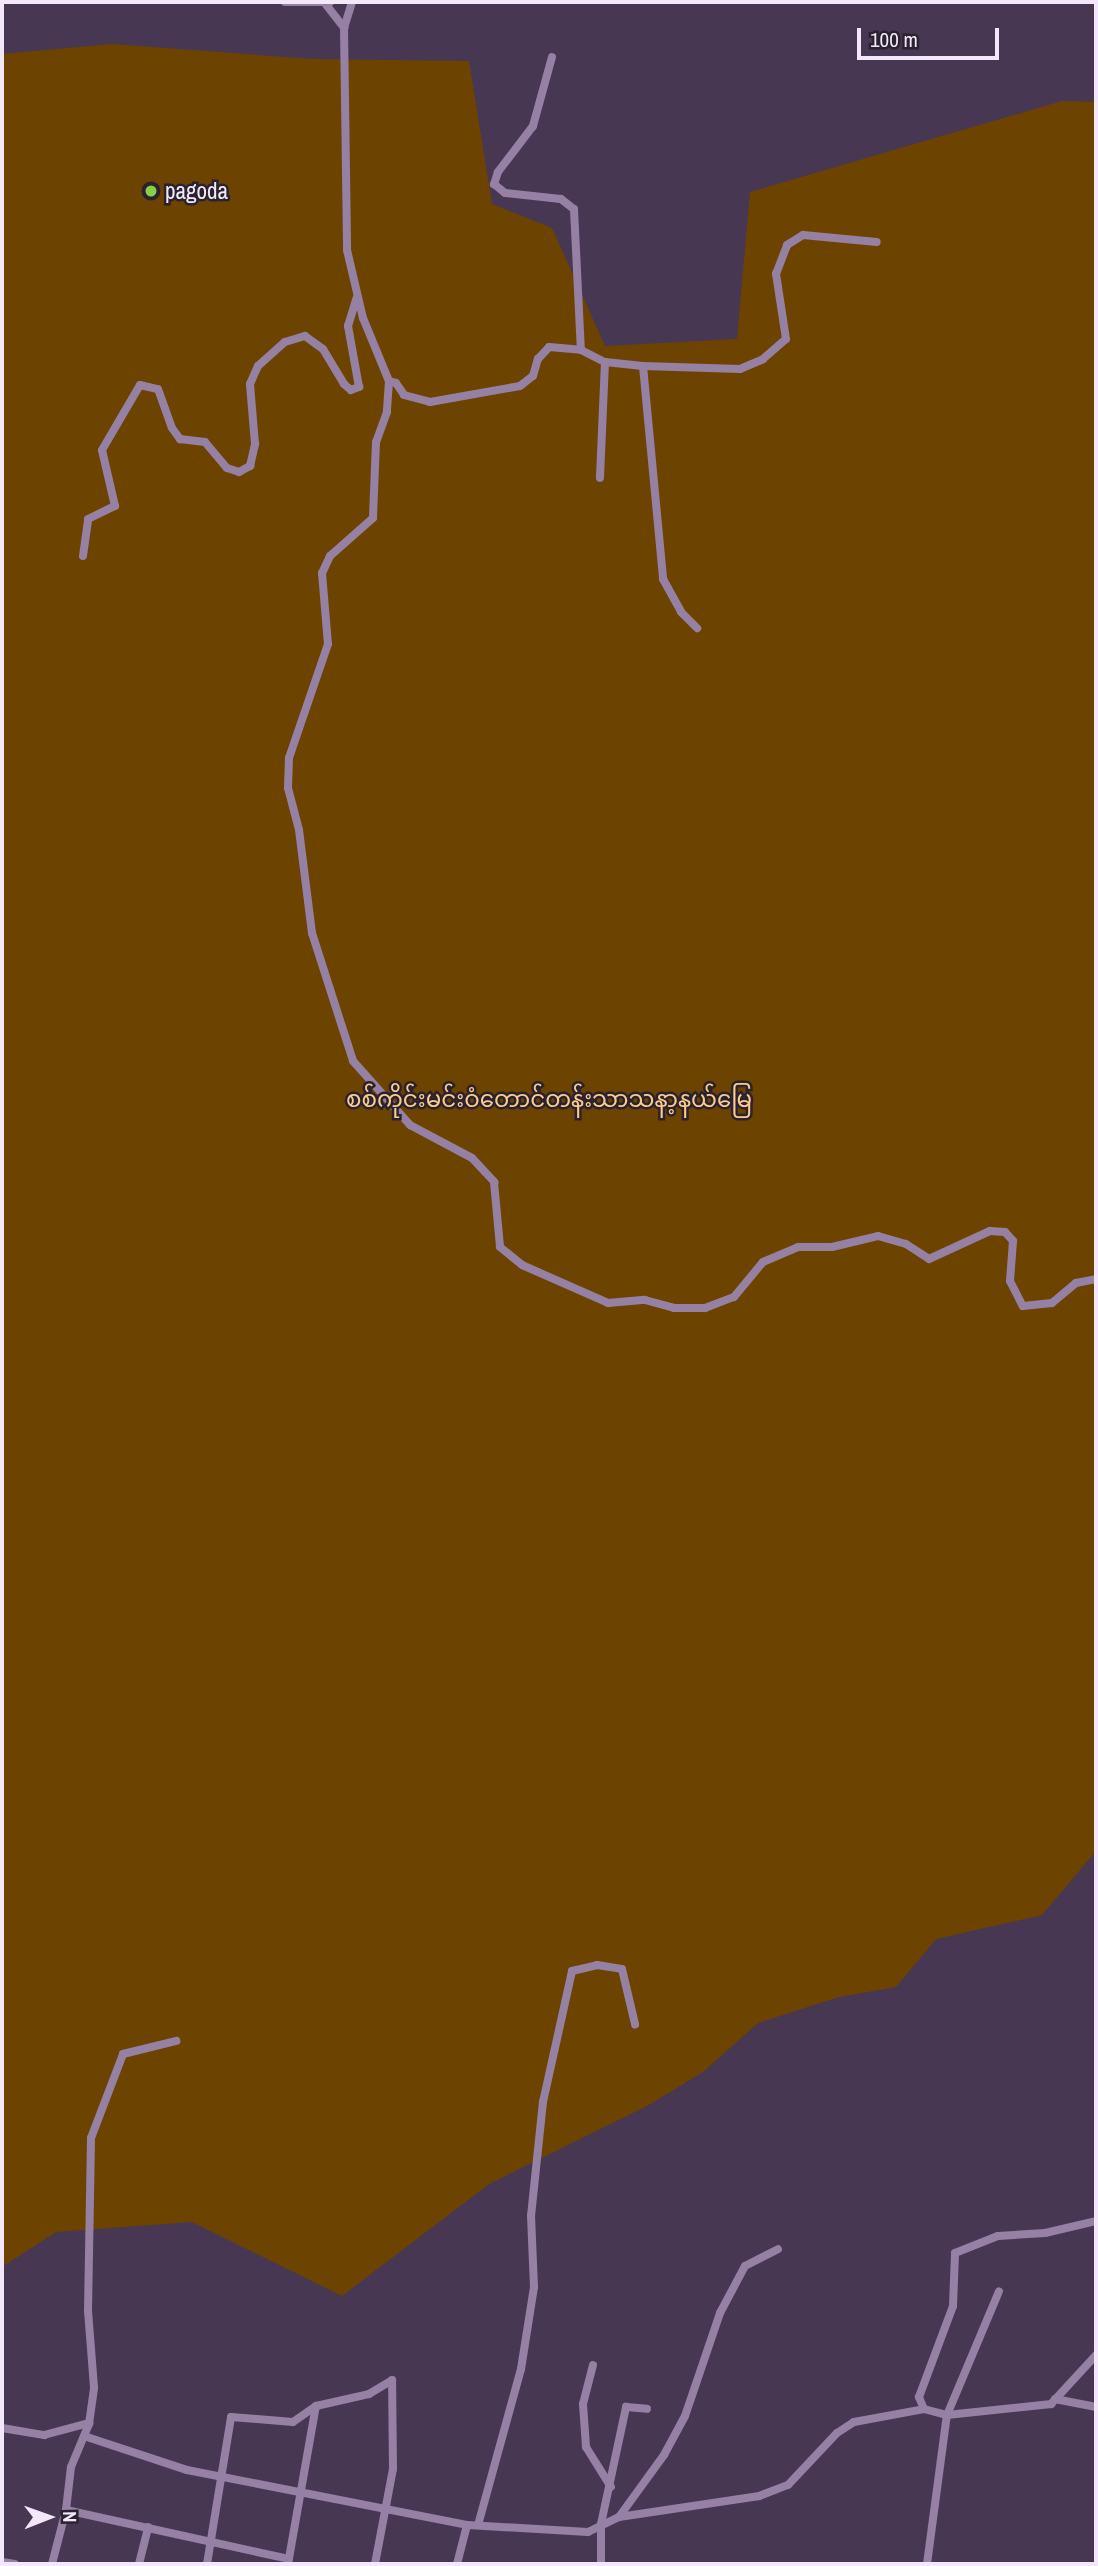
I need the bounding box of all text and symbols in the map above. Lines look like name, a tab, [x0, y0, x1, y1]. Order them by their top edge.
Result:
scale bar	[860, 14, 1002, 58]
text: 100 m	[870, 25, 918, 54]
place label: pagoda	[165, 177, 228, 205]
marker: pagoda	[143, 183, 159, 199]
park label: စစ်ကိုင်းမင်းဝံတောင်တန်းသာသနာ့နယ်မြေ	[346, 1085, 752, 1113]
north arrow	[14, 2482, 84, 2552]
text: N	[57, 2511, 83, 2522]

